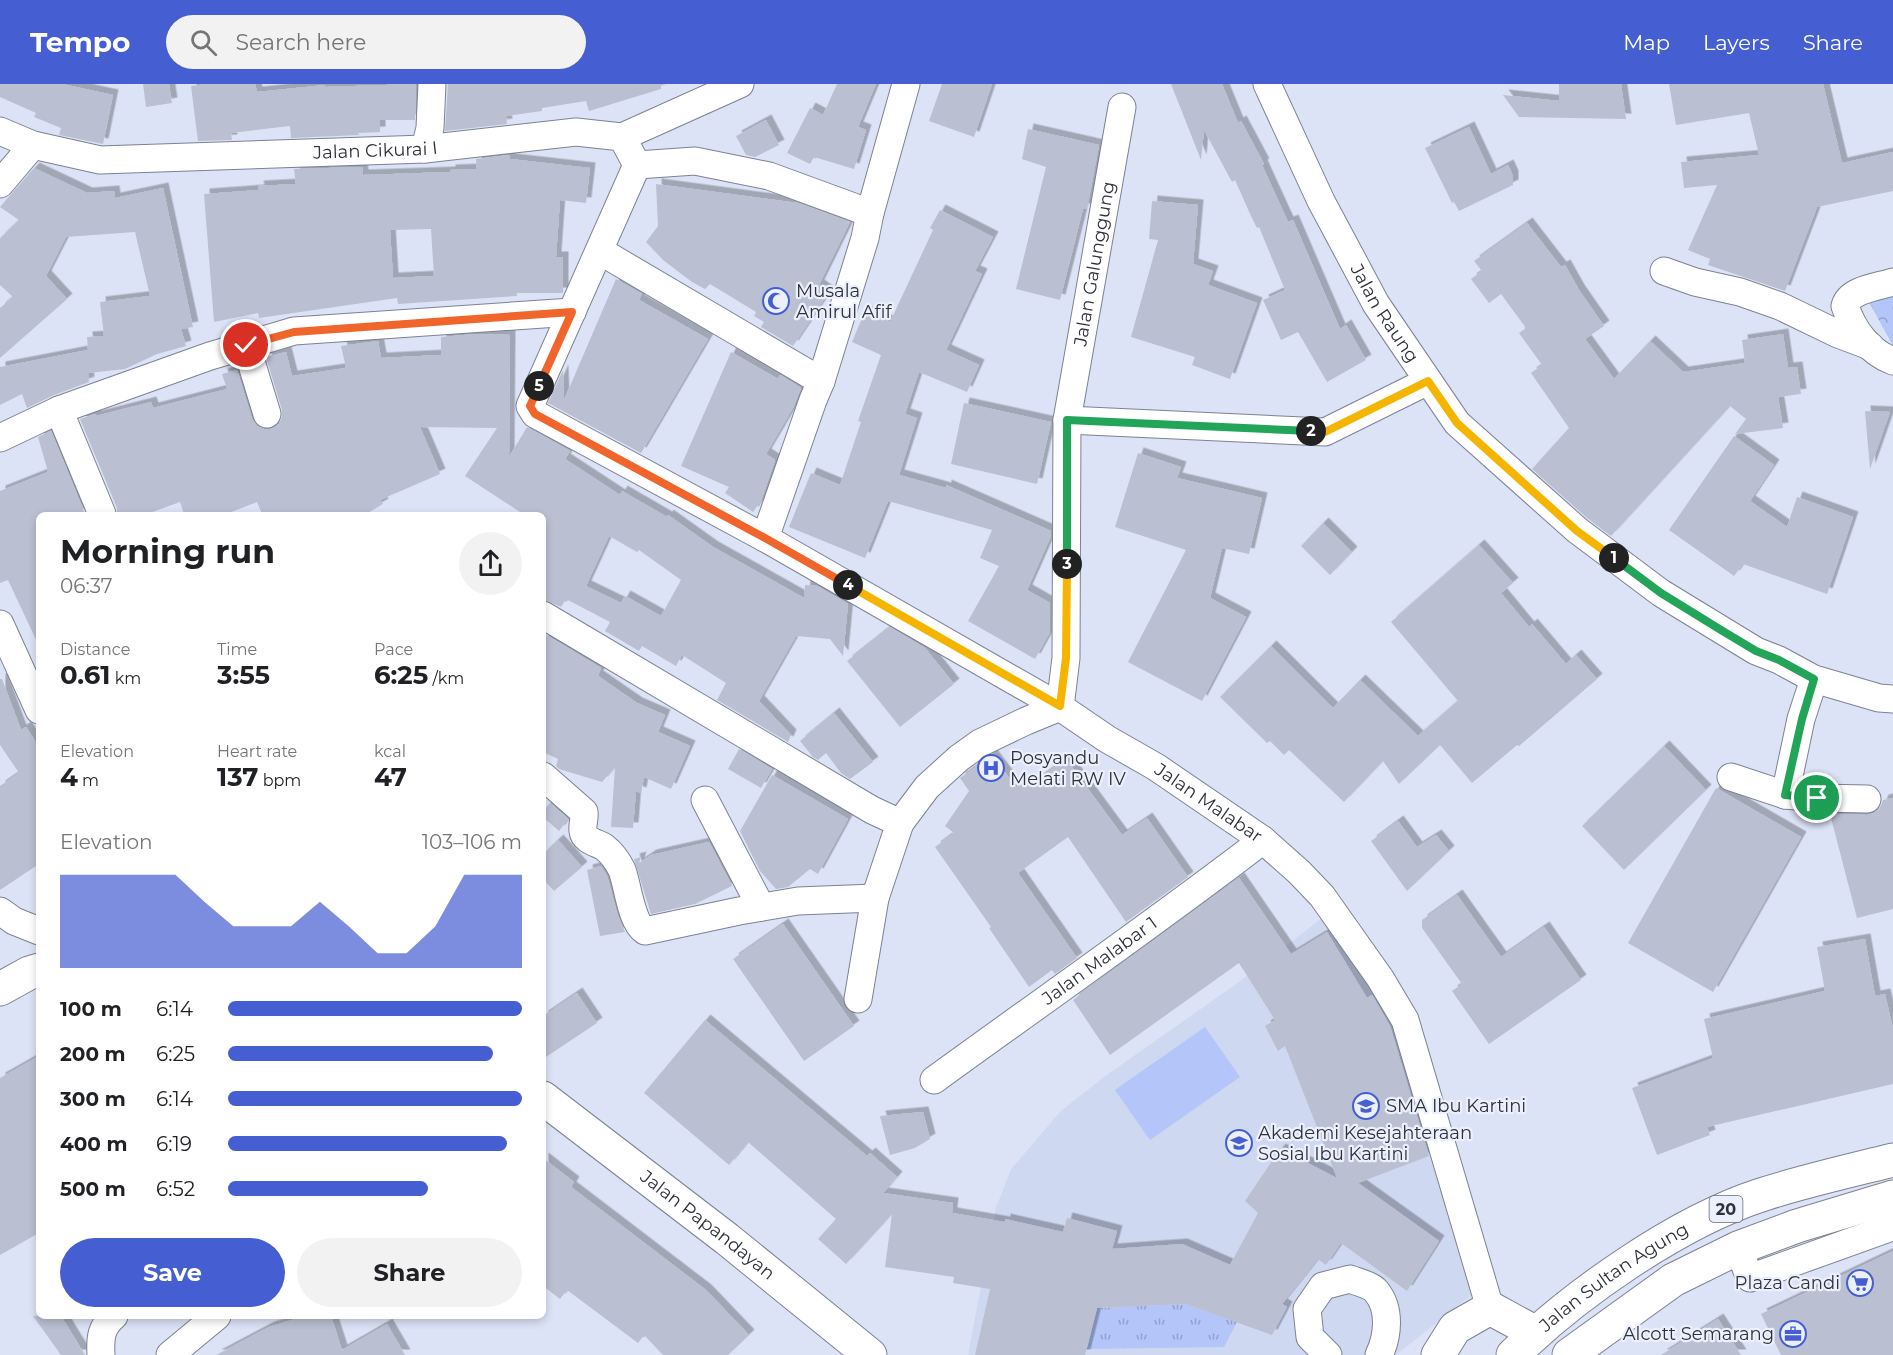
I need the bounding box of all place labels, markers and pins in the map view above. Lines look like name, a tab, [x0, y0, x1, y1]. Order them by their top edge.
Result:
place label: Musala Amirul Afif	[796, 280, 892, 323]
mosque icon: Musala Amirul Afif	[761, 286, 791, 316]
pin	[220, 319, 271, 370]
pin: 5	[524, 371, 554, 401]
pin: 2	[1296, 416, 1326, 446]
pin: 1	[1599, 543, 1629, 573]
pin: 3	[1052, 549, 1082, 579]
pin: 4	[833, 570, 863, 600]
place label: Posyandu Melati RW IV	[1010, 747, 1126, 790]
hospital icon: Posyandu Melati RW IV	[976, 753, 1006, 783]
pin	[1791, 772, 1842, 823]
school or university icon: SMA Ibu Kartini	[1351, 1091, 1381, 1121]
place label: SMA Ibu Kartini	[1386, 1095, 1526, 1117]
place label: Akademi Kesejahteraan Sosial Ibu Kartini	[1258, 1122, 1472, 1165]
school or university icon: Akademi Kesejahteraan Sosial Ibu Kartini	[1224, 1128, 1254, 1158]
supermarket icon: Plaza Candi	[1845, 1268, 1875, 1298]
place label: Plaza Candi	[1735, 1272, 1840, 1294]
office icon: Alcott Semarang	[1778, 1319, 1808, 1349]
place label: Alcott Semarang	[1623, 1323, 1774, 1345]

